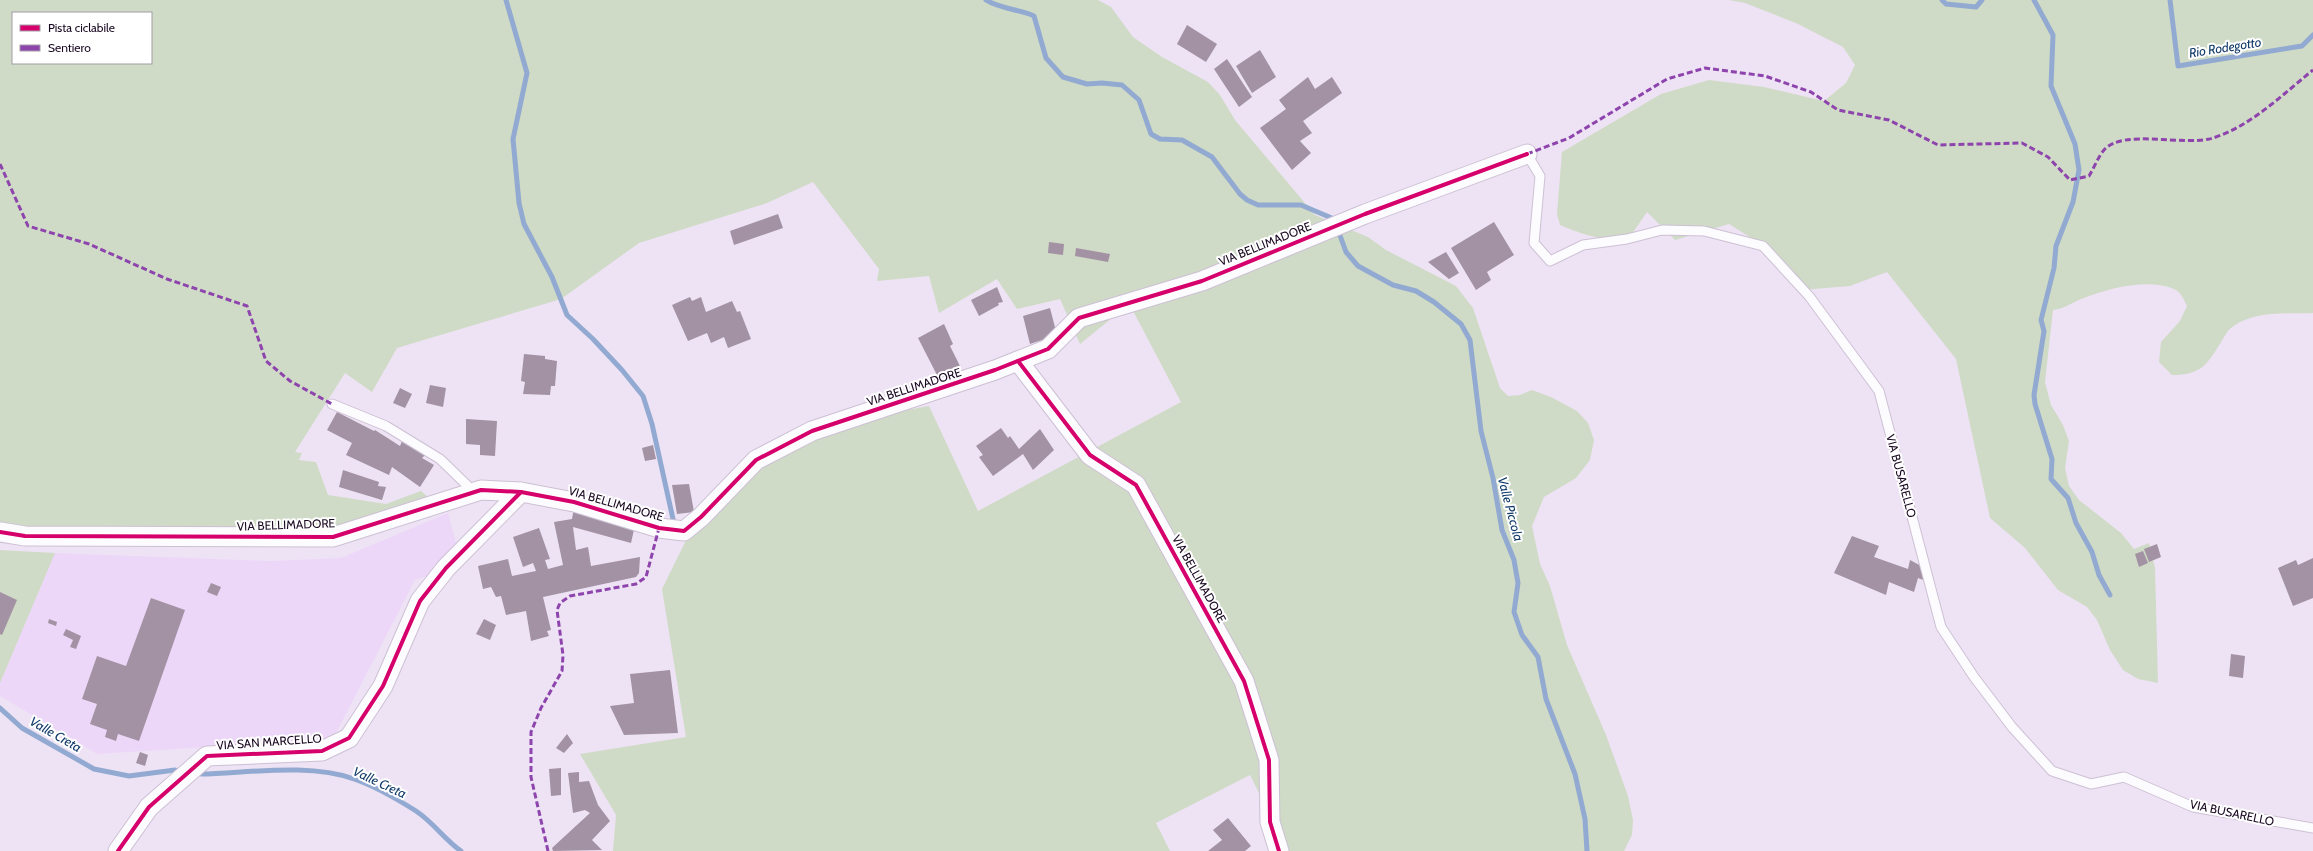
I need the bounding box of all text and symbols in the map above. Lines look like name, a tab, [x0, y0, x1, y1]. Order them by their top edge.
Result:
legend	[12, 12, 152, 64]
text: Pista ciclabile	[48, 20, 115, 35]
water label: Rio Rodegotto	[2188, 33, 2263, 61]
text: Sentiero	[48, 40, 91, 55]
street label: VIA BELLIMADORE	[1216, 218, 1314, 269]
street label: VIA BELLIMADORE	[865, 364, 963, 409]
street label: VIA BUSARELLO	[1883, 433, 1920, 519]
water label: Valle Piccola	[1495, 475, 1527, 543]
street label: VIA BELLIMADORE	[567, 483, 666, 524]
street label: VIA BELLIMADORE	[237, 515, 336, 534]
street label: VIA BELLIMADORE	[1169, 532, 1230, 626]
water label: Valle Creta	[27, 713, 85, 755]
street label: VIA SAN MARCELLO	[216, 730, 322, 753]
water label: Valle Creta	[351, 763, 409, 801]
street label: VIA BUSARELLO	[2189, 796, 2276, 829]

